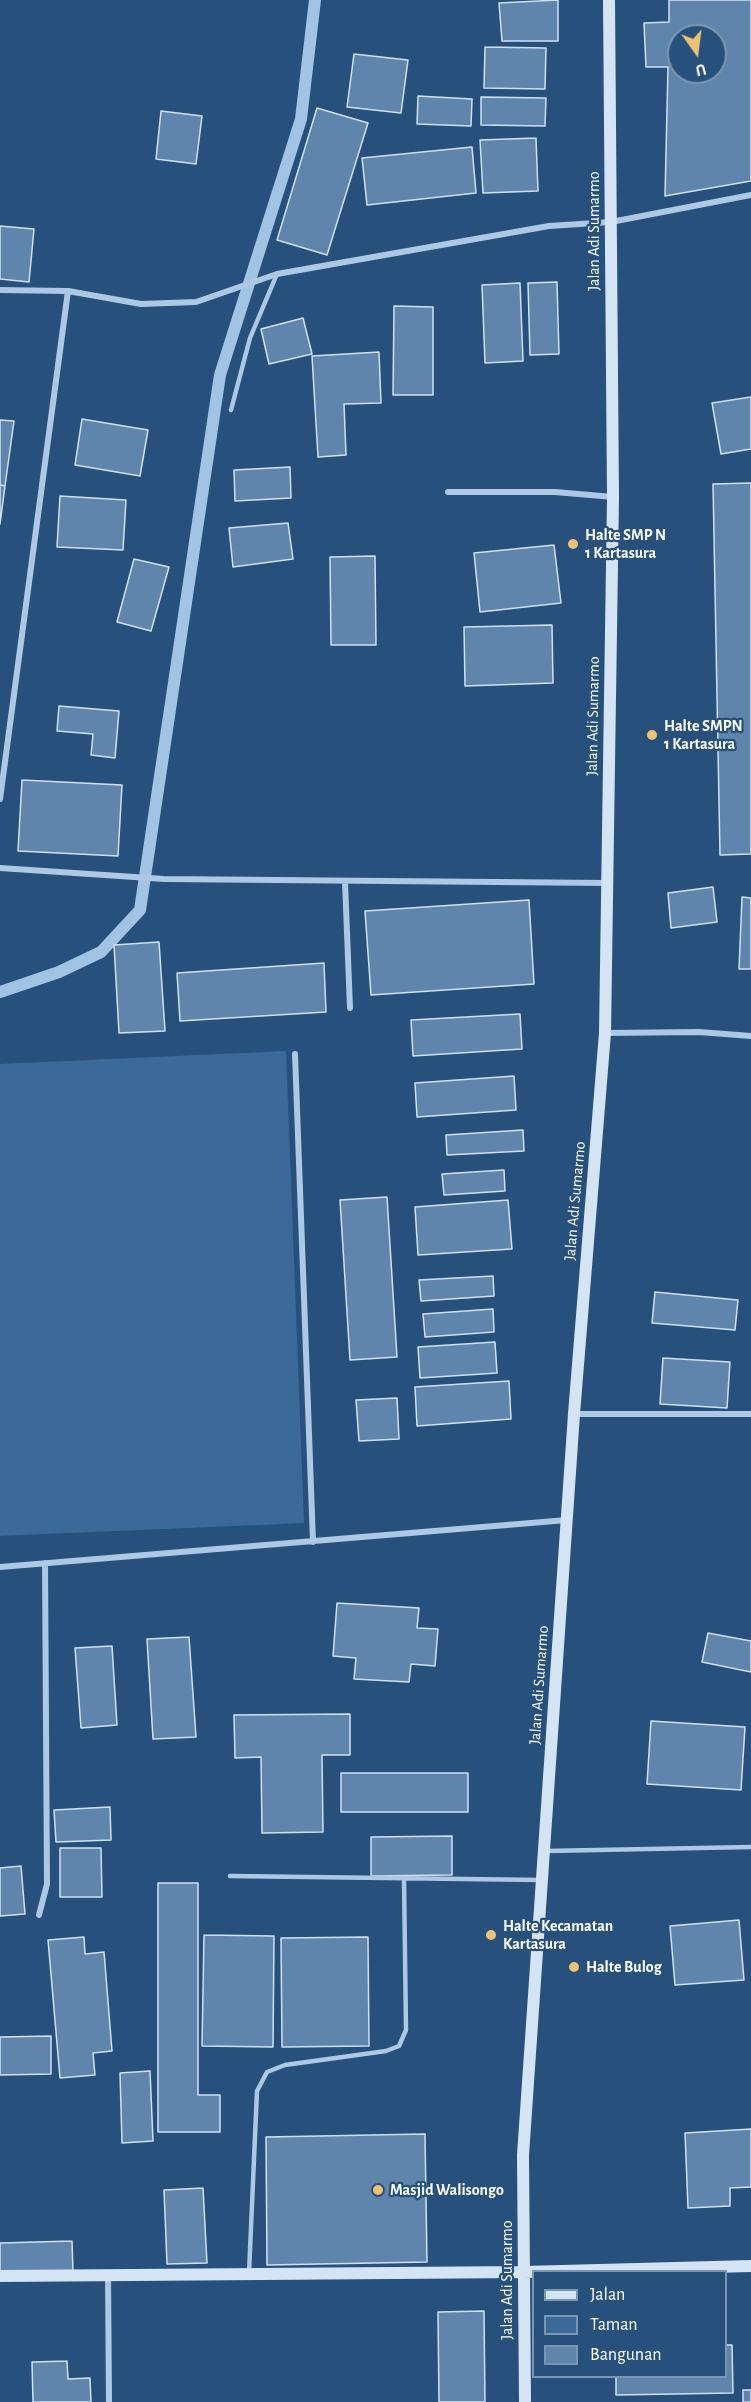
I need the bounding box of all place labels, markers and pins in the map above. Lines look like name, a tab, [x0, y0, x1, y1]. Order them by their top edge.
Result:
place label: Halte SMP N 1 Kartasura	[585, 525, 666, 563]
marker: Halte SMP N 1 Kartasura	[566, 537, 580, 551]
place label: Halte SMPN 1 Kartasura	[664, 716, 743, 754]
marker: Halte SMPN 1 Kartasura	[645, 728, 659, 742]
place label: Halte Kecamatan Kartasura	[503, 1916, 613, 1954]
marker: Halte Kecamatan Kartasura	[484, 1928, 498, 1942]
place label: Halte Bulog	[586, 1957, 662, 1977]
marker: Halte Bulog	[567, 1960, 581, 1974]
place label: Masjid Walisongo	[390, 2180, 504, 2200]
marker: Masjid Walisongo	[371, 2183, 385, 2197]

